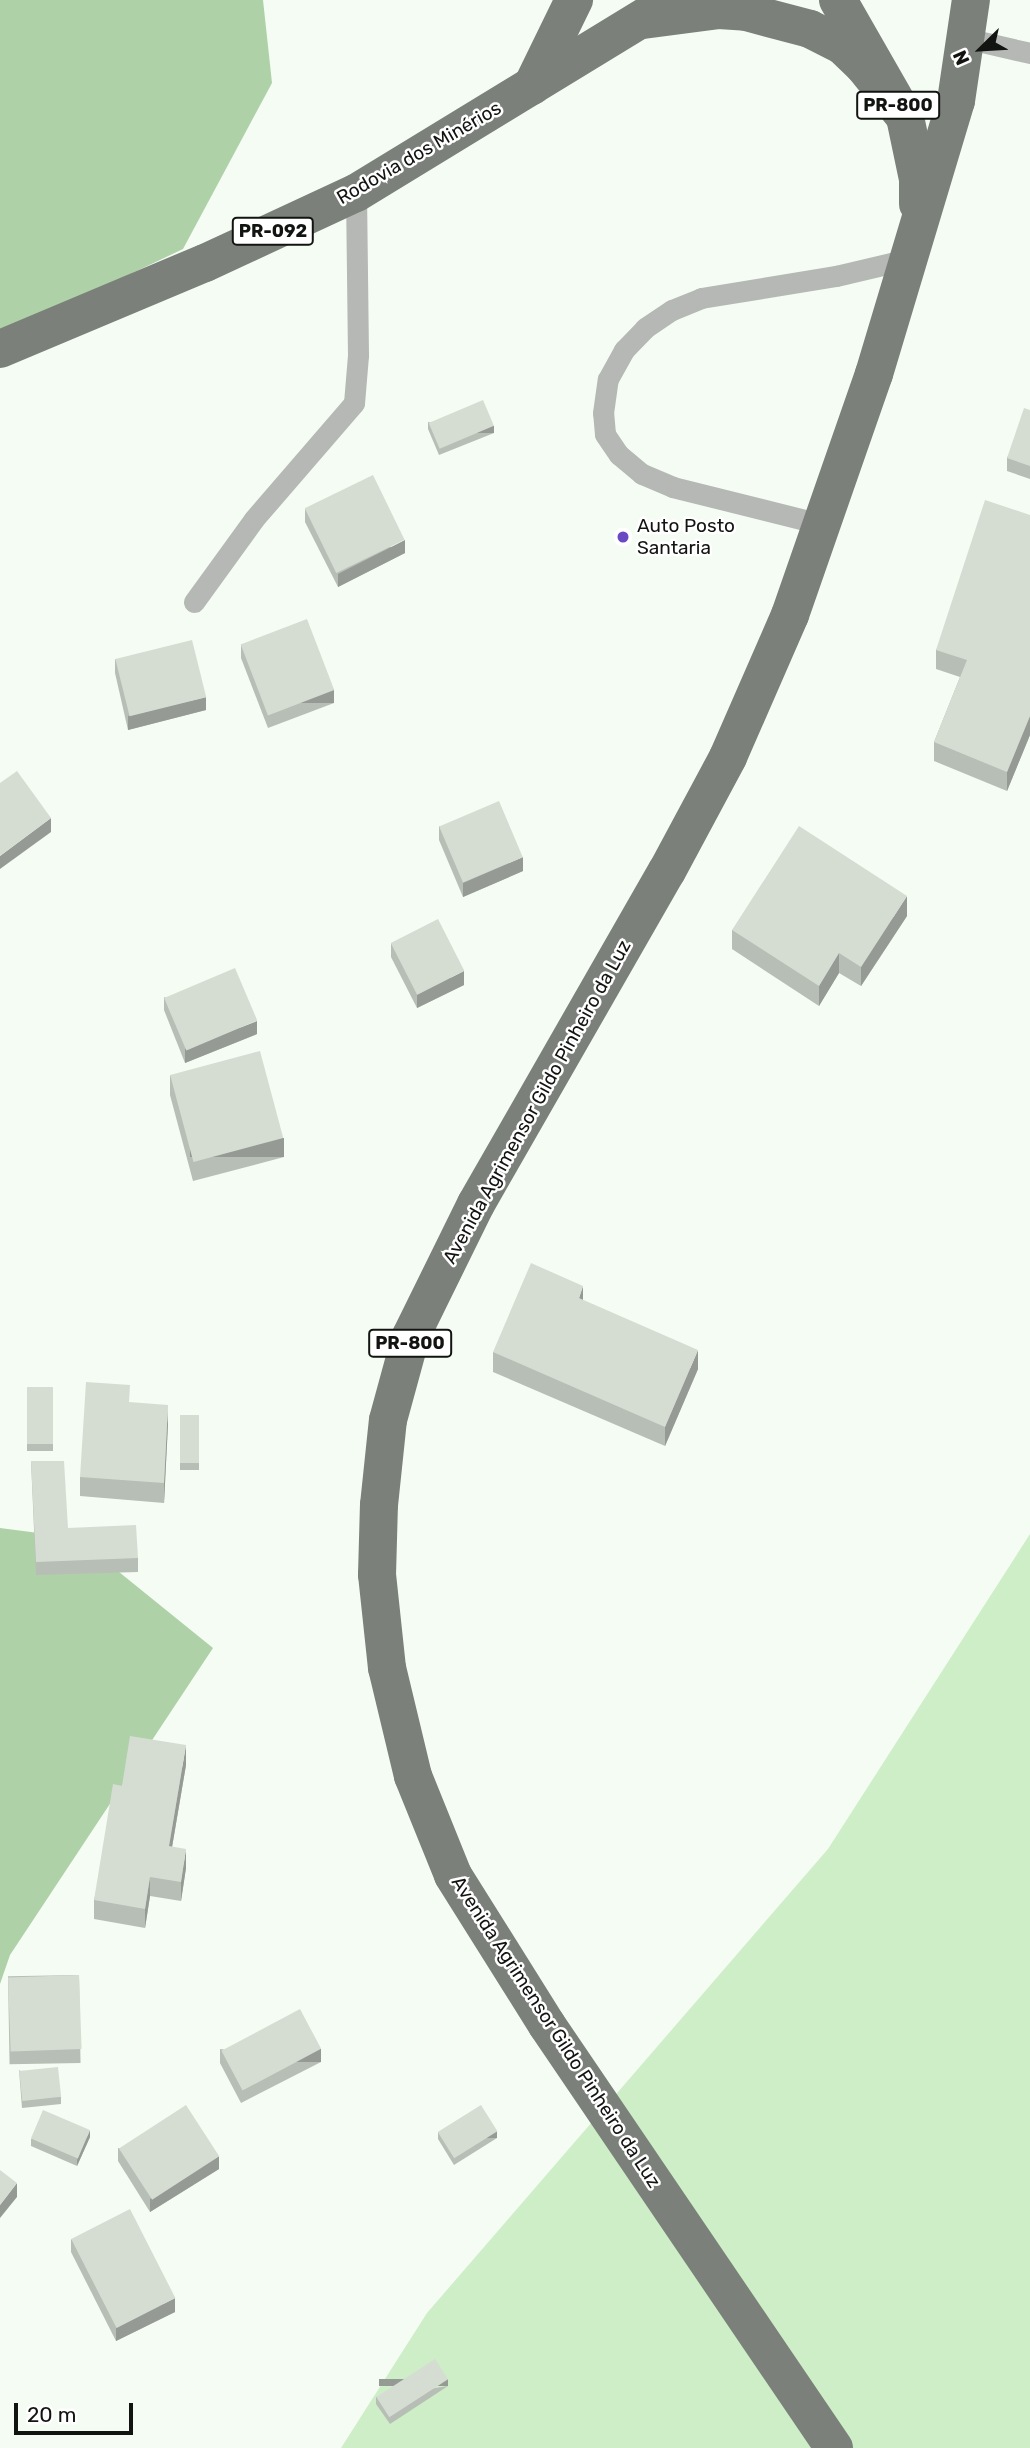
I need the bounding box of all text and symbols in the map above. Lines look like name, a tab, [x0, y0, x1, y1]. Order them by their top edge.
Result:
north arrow	[946, 14, 1016, 84]
text: N	[948, 47, 975, 69]
road number: PR-800	[856, 90, 940, 120]
street label: Rodovia dos Minérios	[333, 97, 505, 209]
road number: PR-092	[231, 216, 315, 246]
place label: Auto Posto Santaria	[637, 515, 735, 559]
marker: Auto Posto Santaria	[615, 529, 631, 545]
street label: Avenida Agrimensor Gildo Pinheiro da Luz	[438, 936, 636, 1268]
road number: PR-800	[368, 1328, 452, 1358]
street label: Avenida Agrimensor Gildo Pinheiro da Luz	[446, 1872, 666, 2192]
scale bar	[18, 2388, 136, 2432]
text: 20 m	[27, 2402, 76, 2427]

